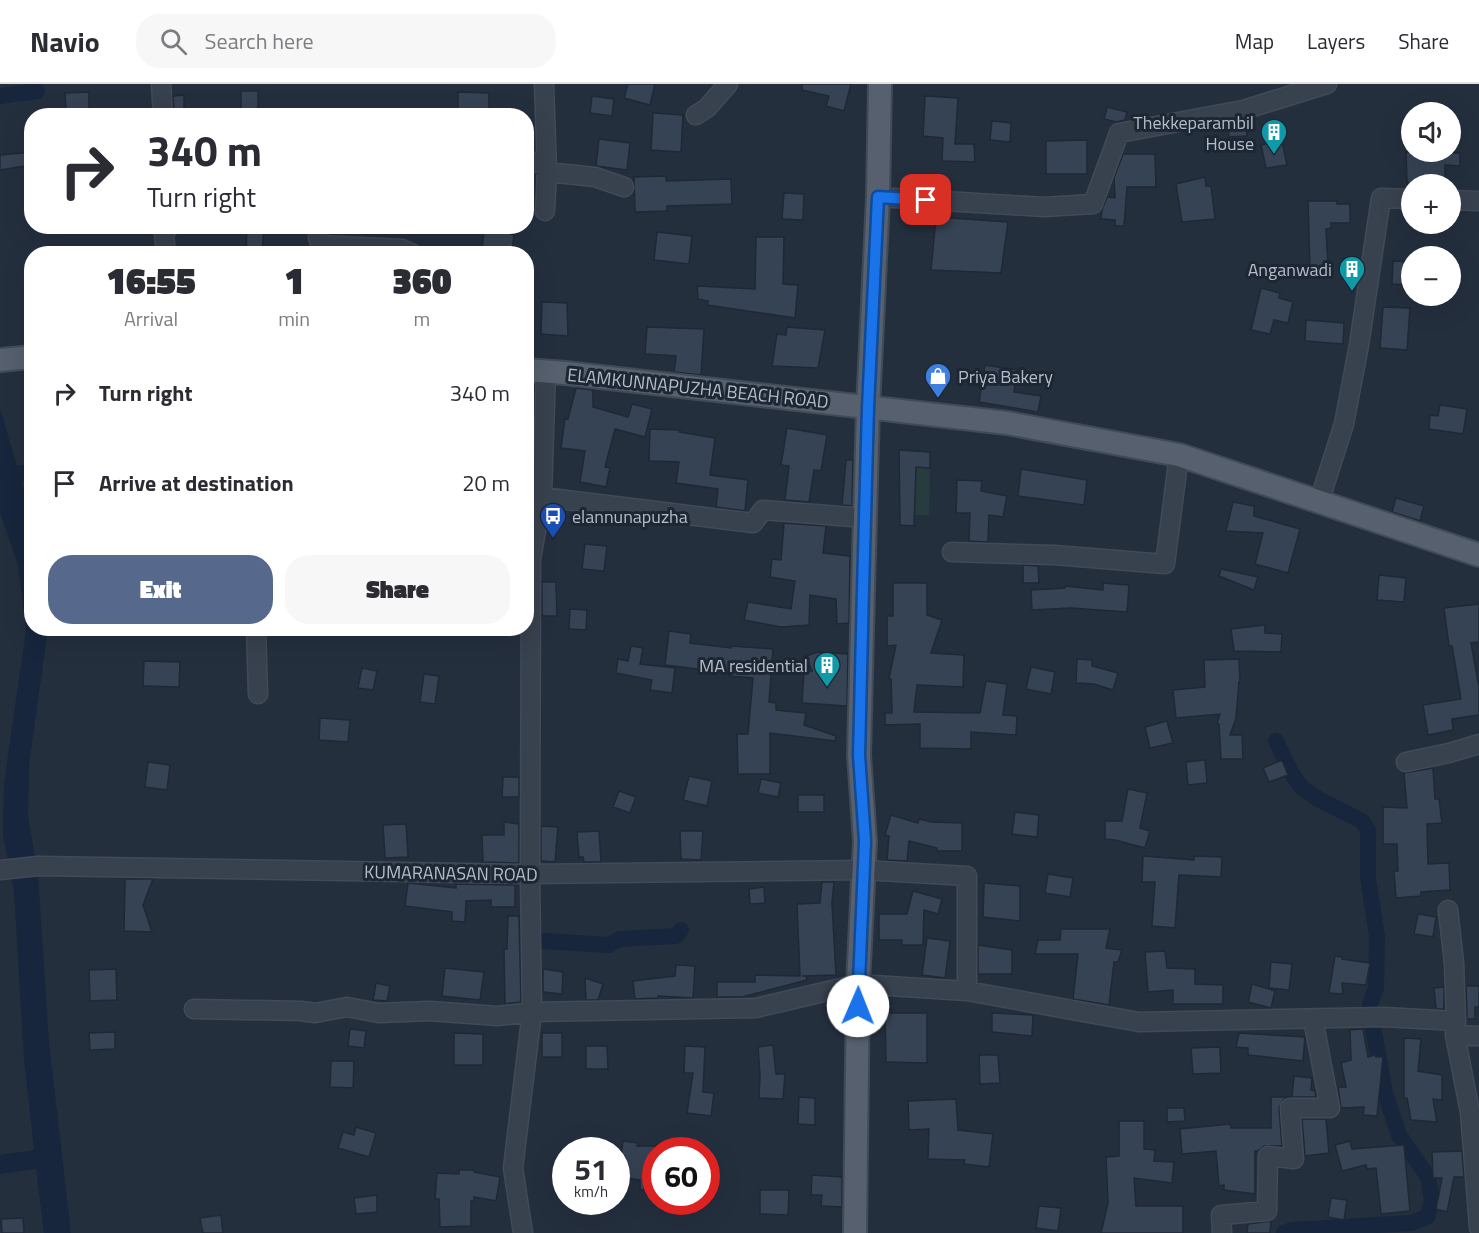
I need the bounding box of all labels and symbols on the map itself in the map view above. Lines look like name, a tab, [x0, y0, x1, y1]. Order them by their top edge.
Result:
place label: Thekkeparambil House	[1133, 109, 1254, 157]
building icon: Thekkeparambil House	[1259, 117, 1289, 155]
pin	[900, 174, 951, 225]
building icon: Anganwadi	[1337, 254, 1367, 292]
place label: Anganwadi	[1248, 256, 1332, 283]
street label: ELAMKUNNAPUZHA BEACH ROAD	[566, 361, 830, 415]
shop icon: Priya Bakery	[923, 361, 953, 399]
place label: Priya Bakery	[958, 363, 1053, 390]
bus stop icon: elannunapuzha	[538, 501, 568, 539]
place label: elannunapuzha	[572, 503, 688, 530]
building icon: MA residential	[812, 650, 842, 688]
place label: MA residential	[699, 652, 808, 679]
street label: KUMARANASAN ROAD	[364, 858, 538, 888]
position arrow	[826, 974, 890, 1038]
speed limit sign: 60	[642, 1137, 720, 1215]

